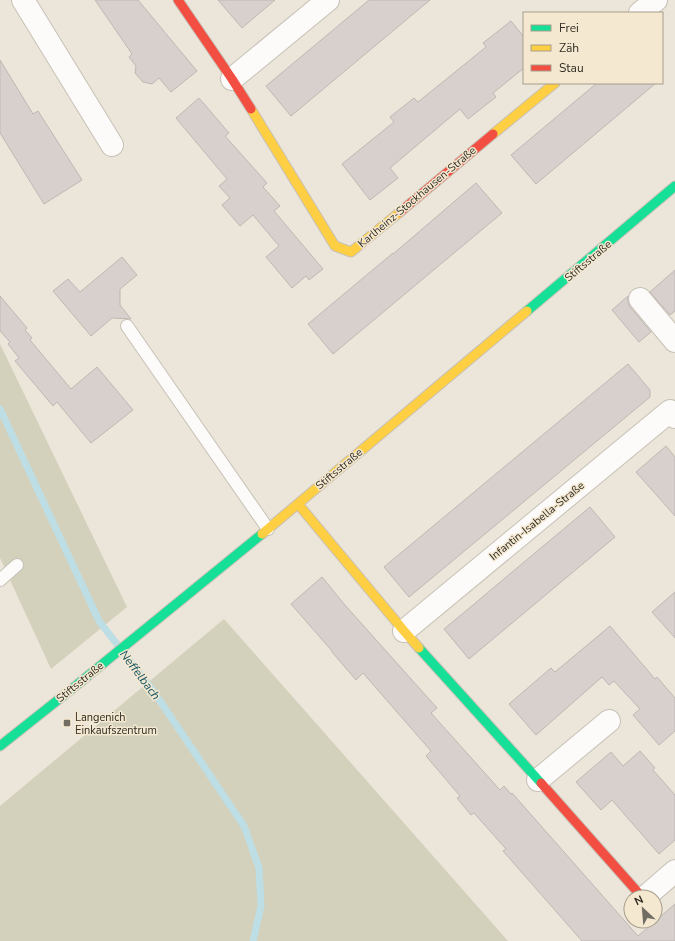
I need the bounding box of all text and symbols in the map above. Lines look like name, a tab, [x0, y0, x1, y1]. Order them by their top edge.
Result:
legend	[523, 12, 663, 84]
text: Frei	[559, 20, 579, 36]
text: Zäh	[559, 40, 579, 56]
text: Stau	[559, 60, 584, 76]
street label: Karlheinz-Stockhausen-Straße	[355, 143, 479, 251]
street label: Stiftsstraße	[561, 237, 615, 285]
street label: Stiftsstraße	[312, 445, 366, 493]
street label: Infantin-Isabella-Straße	[486, 478, 588, 564]
water label: Neffelbach	[116, 647, 164, 703]
street label: Stiftsstraße	[53, 658, 107, 706]
place label: Langenich Einkaufszentrum	[75, 710, 157, 738]
marker: Langenich Einkaufszentrum	[62, 718, 72, 728]
north arrow	[623, 889, 663, 929]
text: N	[632, 892, 646, 909]

